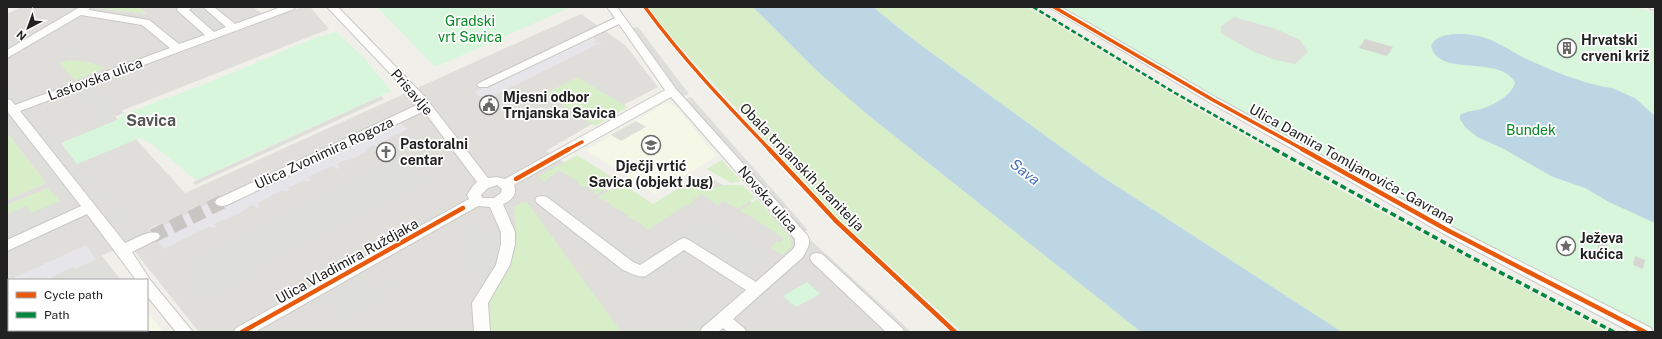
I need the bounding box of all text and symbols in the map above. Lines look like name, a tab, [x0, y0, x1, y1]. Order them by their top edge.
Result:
north arrow	[8, 8, 48, 48]
park label: Gradski vrt Savica	[438, 13, 502, 45]
text: N	[14, 28, 29, 43]
place label: Hrvatski crveni križ	[1581, 32, 1650, 64]
building icon: Hrvatski crveni križ	[1556, 37, 1578, 59]
street label: Lastovska ulica	[46, 54, 144, 104]
street label: Prisavlje	[388, 66, 436, 118]
place label: Mjesni odbor Trnjanska Savica	[503, 89, 616, 121]
public building icon: Mjesni odbor Trnjanska Savica	[478, 94, 500, 116]
street label: Obala trnjanskih branitelja	[737, 100, 867, 234]
street label: Ulica Damira Tomljanovića - Gavrana	[1247, 101, 1457, 227]
district label: Savica	[126, 111, 176, 130]
street label: Ulica Zvonimira Rogoza	[252, 114, 396, 192]
park label: Bundek	[1506, 122, 1556, 138]
school or university icon: Dječji vrtić Savica (objekt Jug)	[640, 134, 662, 156]
place label: Pastoralni centar	[400, 136, 468, 168]
church icon: Pastoralni centar	[375, 141, 397, 163]
water label: Sava	[1007, 155, 1043, 188]
place label: Dječji vrtić Savica (objekt Jug)	[589, 158, 713, 190]
street label: Novska ulica	[735, 163, 801, 235]
street label: Ulica Vladimira Ruždjaka	[273, 215, 421, 307]
place label: Ježeva kućica	[1580, 230, 1623, 262]
place icon: Ježeva kućica	[1555, 235, 1577, 257]
legend	[8, 279, 148, 331]
text: Cycle path	[44, 288, 103, 302]
text: Path	[44, 308, 70, 322]

